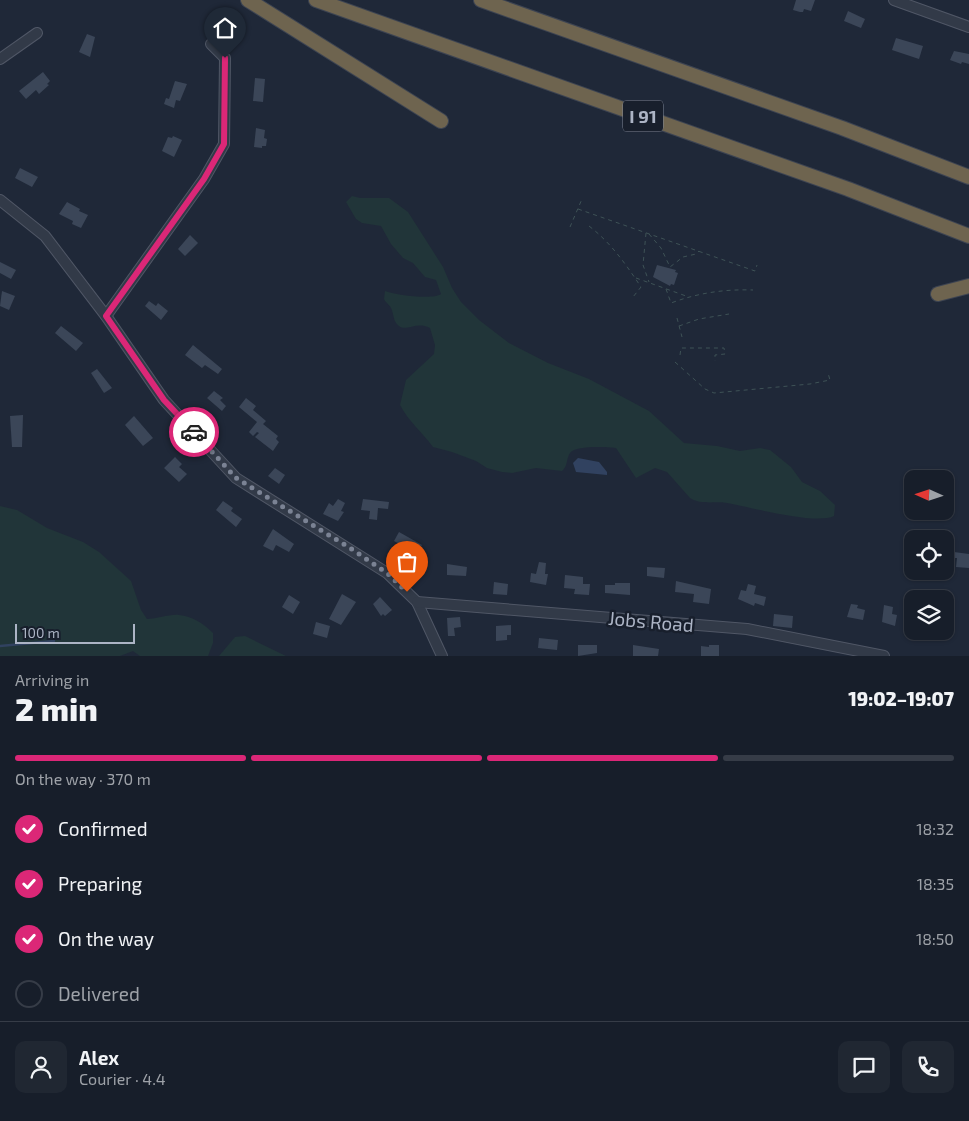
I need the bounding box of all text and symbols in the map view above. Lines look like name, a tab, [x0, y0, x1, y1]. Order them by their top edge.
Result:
pin	[204, 7, 246, 58]
icon: home	[211, 14, 239, 42]
road number: I 91	[623, 100, 663, 132]
courier	[169, 407, 219, 457]
icon: car	[180, 418, 208, 446]
north arrow	[904, 470, 954, 520]
map controls	[904, 470, 954, 640]
button: locate	[904, 530, 954, 580]
pin	[386, 541, 428, 592]
icon: bag	[393, 548, 421, 576]
button: layers	[904, 590, 954, 640]
street label: Jobs Road	[607, 606, 695, 636]
scale bar	[15, 621, 135, 644]
text: 100 m	[22, 624, 60, 641]
text: Arriving in	[15, 670, 89, 689]
text: 19:02–19:07	[848, 687, 954, 710]
text: 2 min	[15, 689, 98, 727]
text: On the way · 370 m	[15, 769, 151, 788]
icon: check	[15, 815, 43, 843]
text: Confirmed	[58, 817, 148, 840]
text: 18:32	[916, 819, 954, 838]
icon: check	[15, 870, 43, 898]
text: Preparing	[58, 872, 142, 895]
text: 18:35	[917, 874, 954, 893]
icon: check	[15, 925, 43, 953]
text: On the way	[58, 927, 154, 950]
text: 18:50	[916, 929, 954, 948]
text: Delivered	[58, 982, 140, 1005]
button: person	[15, 1041, 67, 1093]
button: chat	[838, 1041, 890, 1093]
button: phone	[902, 1041, 954, 1093]
text: Alex	[79, 1046, 119, 1069]
text: Courier · 4.4	[79, 1069, 166, 1088]

